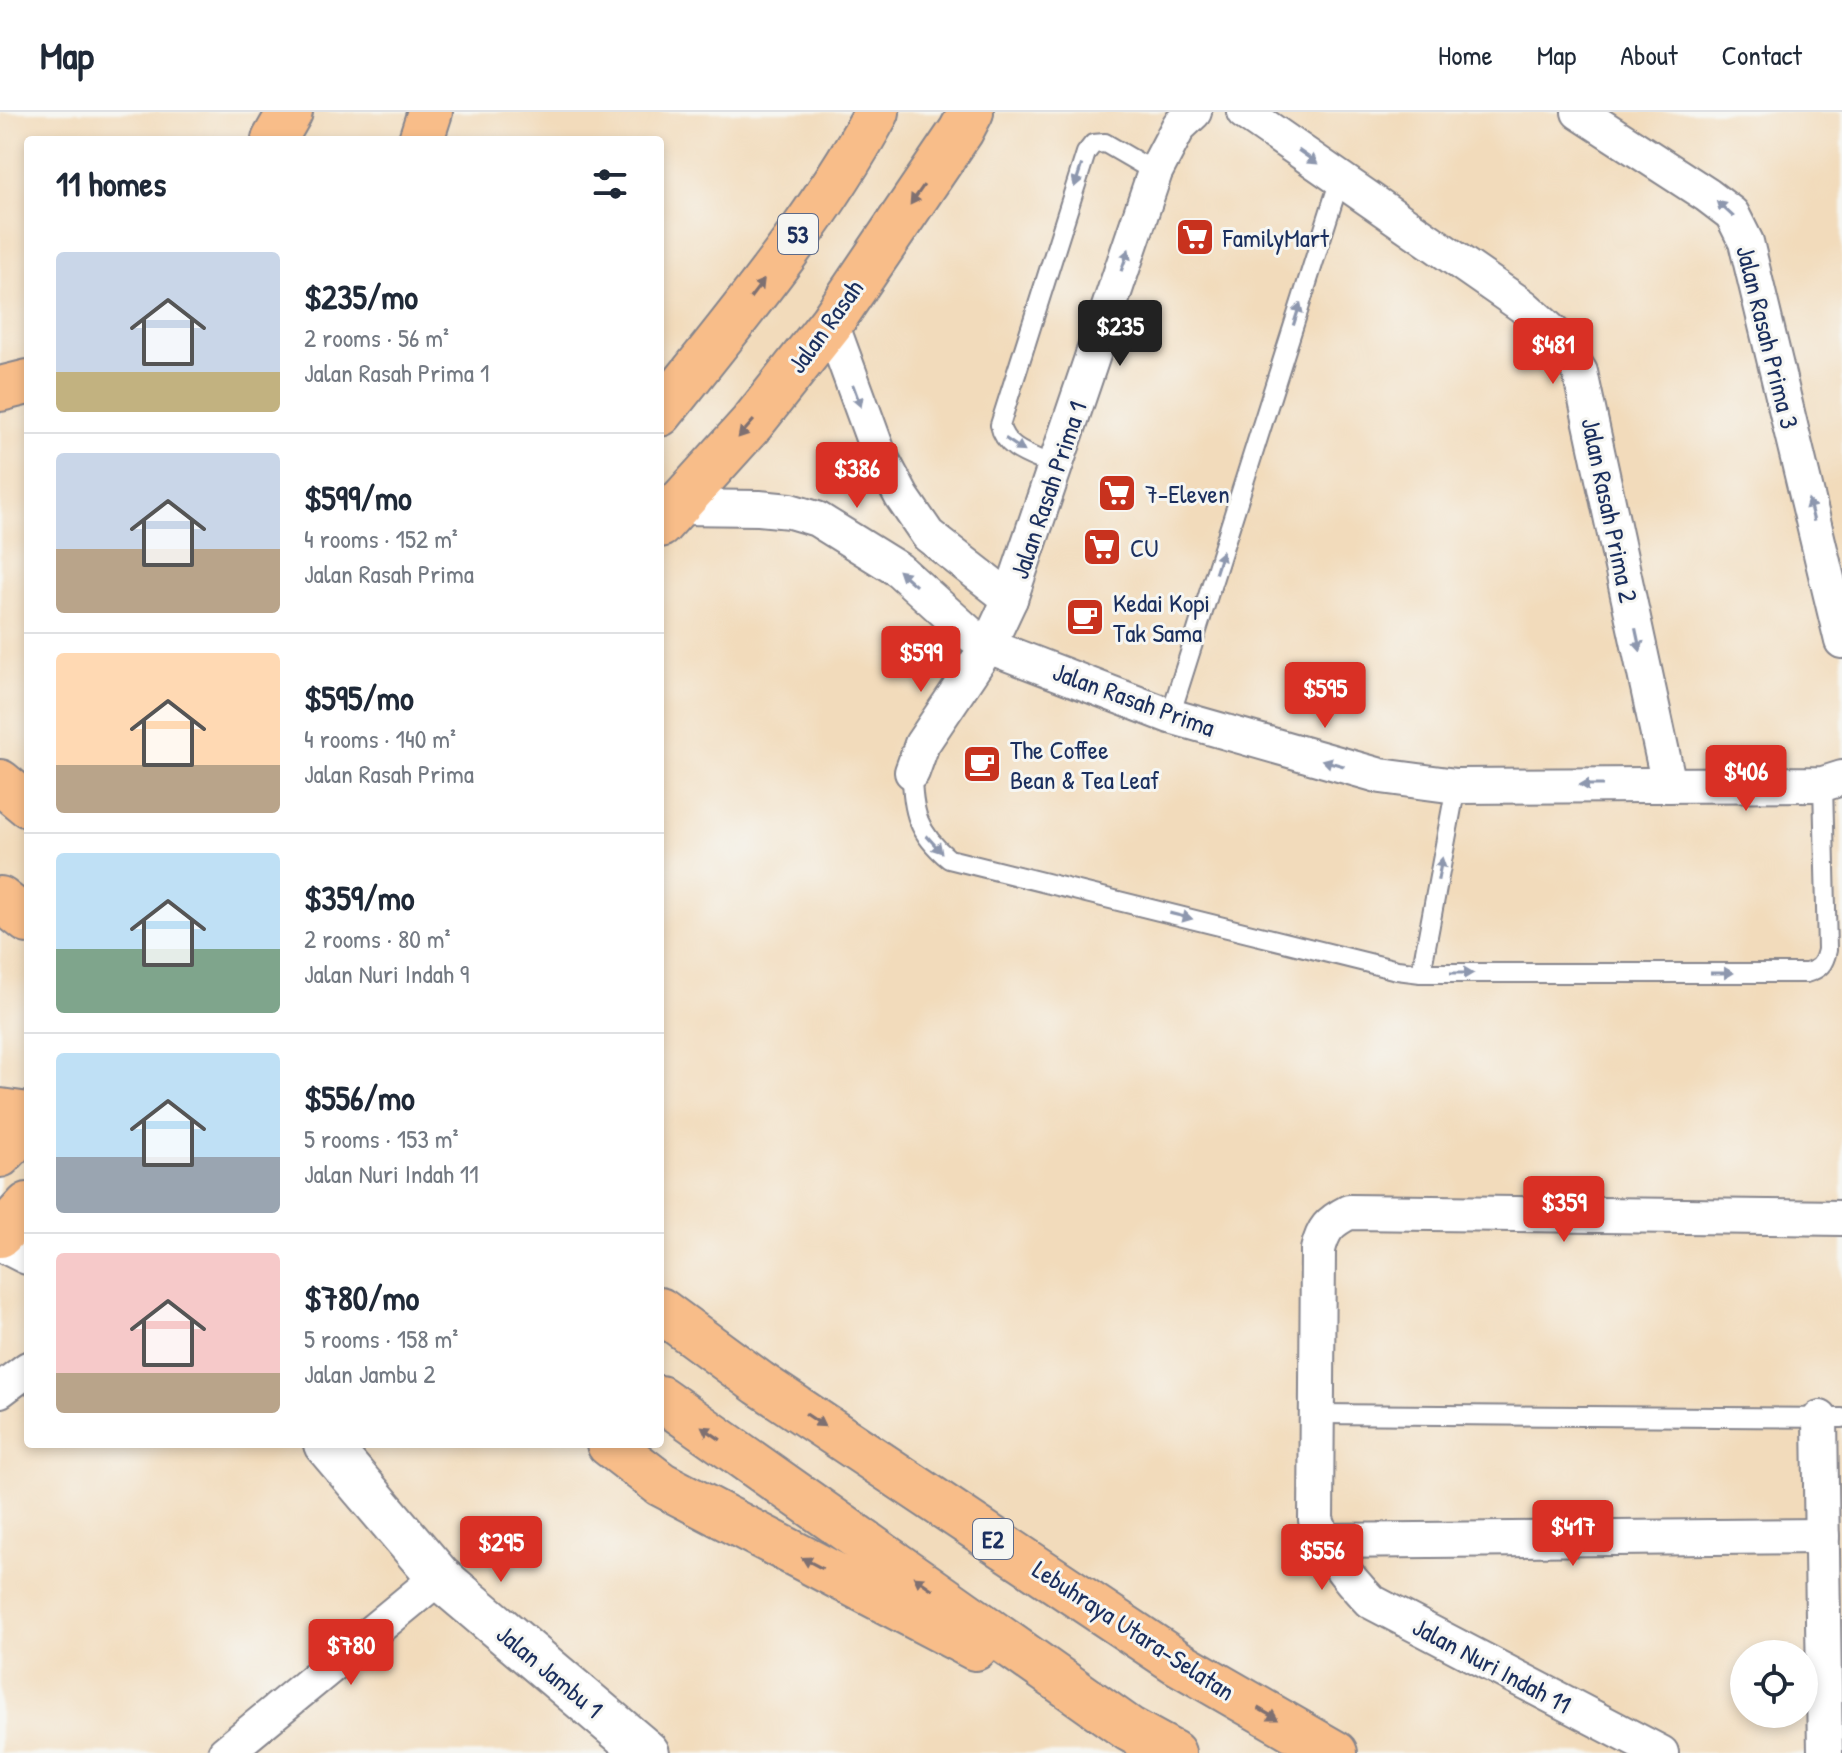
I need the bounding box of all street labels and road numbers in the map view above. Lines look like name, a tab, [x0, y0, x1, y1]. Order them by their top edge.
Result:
road number: 53	[778, 214, 818, 254]
street label: Jalan Rasah Prima 3	[1728, 242, 1808, 432]
street label: Jalan Rasah	[779, 272, 871, 380]
street label: Jalan Rasah Prima 1	[1001, 397, 1095, 583]
street label: Jalan Rasah Prima 2	[1573, 414, 1647, 606]
street label: Jalan Rasah Prima	[1048, 653, 1220, 745]
road number: E2	[973, 1519, 1013, 1559]
street label: Lebuhraya Utara–Selatan	[1026, 1552, 1242, 1708]
street label: Jalan Nuri Indah 11	[1407, 1609, 1577, 1721]
street label: Jalan Jambu 1	[489, 1616, 611, 1726]

